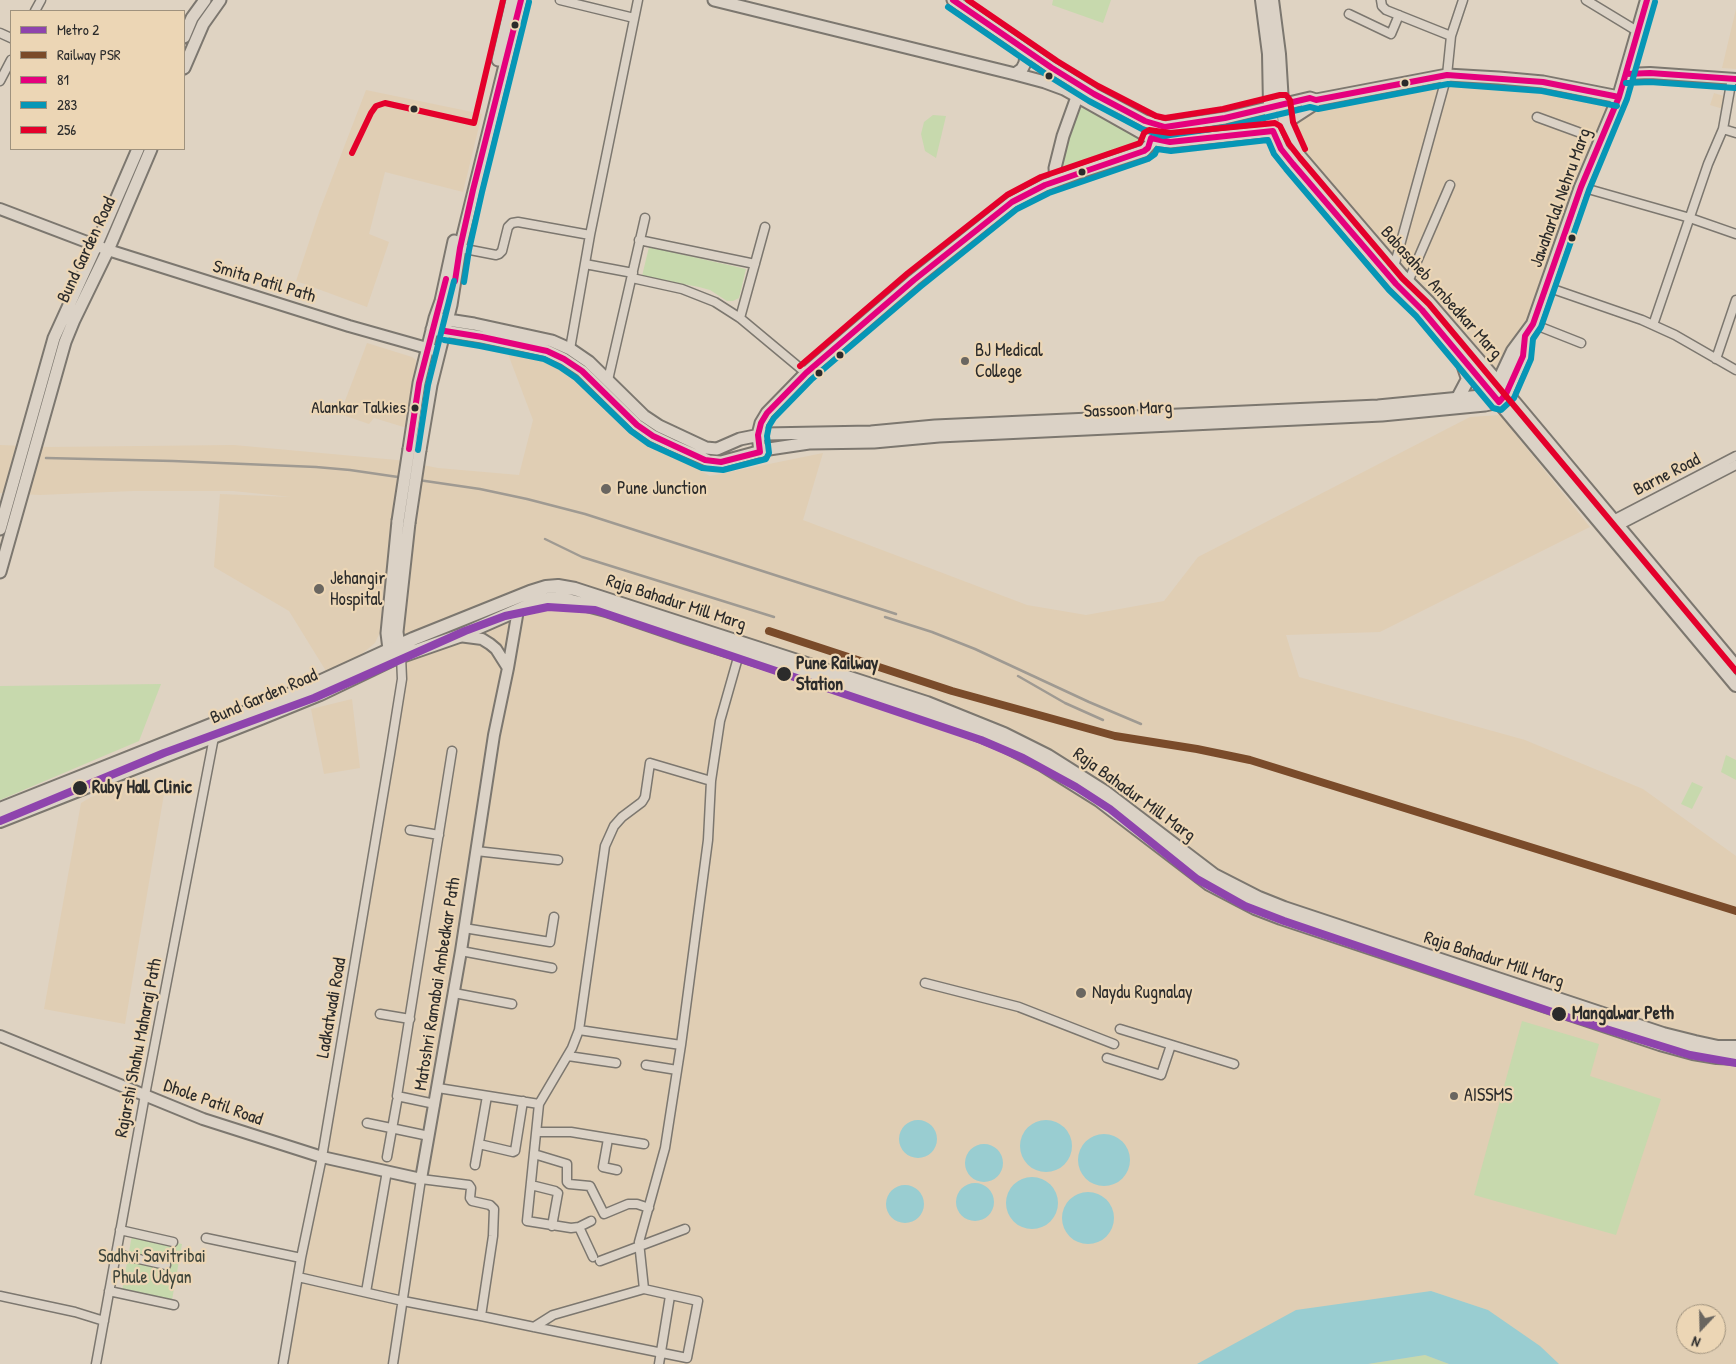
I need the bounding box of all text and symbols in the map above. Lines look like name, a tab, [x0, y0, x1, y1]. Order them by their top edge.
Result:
legend	[10, 10, 185, 150]
text: Metro 2	[57, 19, 99, 40]
unlabelled marker	[510, 20, 520, 30]
text: Railway PSR	[57, 44, 121, 65]
text: 81	[57, 69, 69, 90]
unlabelled marker	[1044, 71, 1054, 81]
unlabelled marker	[1400, 78, 1410, 88]
text: 283	[57, 94, 77, 115]
unlabelled marker	[409, 104, 419, 114]
text: 256	[57, 119, 76, 140]
street label: Jawaharlal Nehru Marg	[1526, 125, 1596, 271]
unlabelled marker	[1077, 167, 1087, 177]
street label: Bund Garden Road	[53, 194, 121, 306]
street label: Babasaheb Ambedkar Marg	[1375, 222, 1507, 364]
unlabelled marker	[1567, 233, 1577, 243]
street label: Smita Patil Path	[210, 256, 318, 308]
place label: BJ Medical College	[975, 340, 1043, 382]
unlabelled marker	[835, 350, 845, 360]
marker: BJ Medical College	[959, 355, 971, 367]
unlabelled marker	[814, 368, 824, 378]
street label: Sassoon Marg	[1083, 397, 1173, 423]
place label: Alankar Talkies	[311, 398, 406, 418]
marker: Alankar Talkies	[410, 403, 420, 413]
street label: Barne Road	[1630, 449, 1704, 501]
place label: Pune Junction	[617, 478, 707, 500]
marker: Pune Junction	[599, 482, 613, 496]
place label: Jehangir Hospital	[330, 568, 386, 610]
street label: Raja Bahadur Mill Marg	[603, 570, 749, 636]
marker: Jehangir Hospital	[312, 582, 326, 596]
place label: Pune Railway Station	[796, 653, 878, 696]
street label: Bund Garden Road	[207, 665, 321, 729]
marker: Pune Railway Station	[775, 665, 793, 683]
street label: Raja Bahadur Mill Marg	[1069, 743, 1199, 847]
place label: Ruby Hall Clinic	[92, 777, 192, 799]
marker: Ruby Hall Clinic	[71, 779, 89, 797]
street label: Matoshri Ramabai Ambedkar Path	[410, 876, 466, 1092]
street label: Raja Bahadur Mill Marg	[1421, 927, 1567, 993]
street label: Ladkatwadi Road	[313, 956, 351, 1060]
street label: Rajarshi Shahu Maharaj Path	[111, 957, 167, 1139]
place label: Naydu Rugnalay	[1092, 982, 1193, 1004]
marker: Naydu Rugnalay	[1074, 986, 1088, 1000]
place label: Mangalwar Peth	[1572, 1003, 1674, 1025]
marker: Mangalwar Peth	[1550, 1005, 1568, 1023]
street label: Dhole Patil Road	[161, 1075, 265, 1131]
place label: AISSMS	[1464, 1085, 1513, 1107]
marker: AISSMS	[1448, 1090, 1460, 1102]
park label: Sadhvi Savitribai Phule Udyan	[98, 1246, 206, 1288]
north arrow	[1676, 1304, 1726, 1354]
text: N	[1689, 1332, 1703, 1353]

